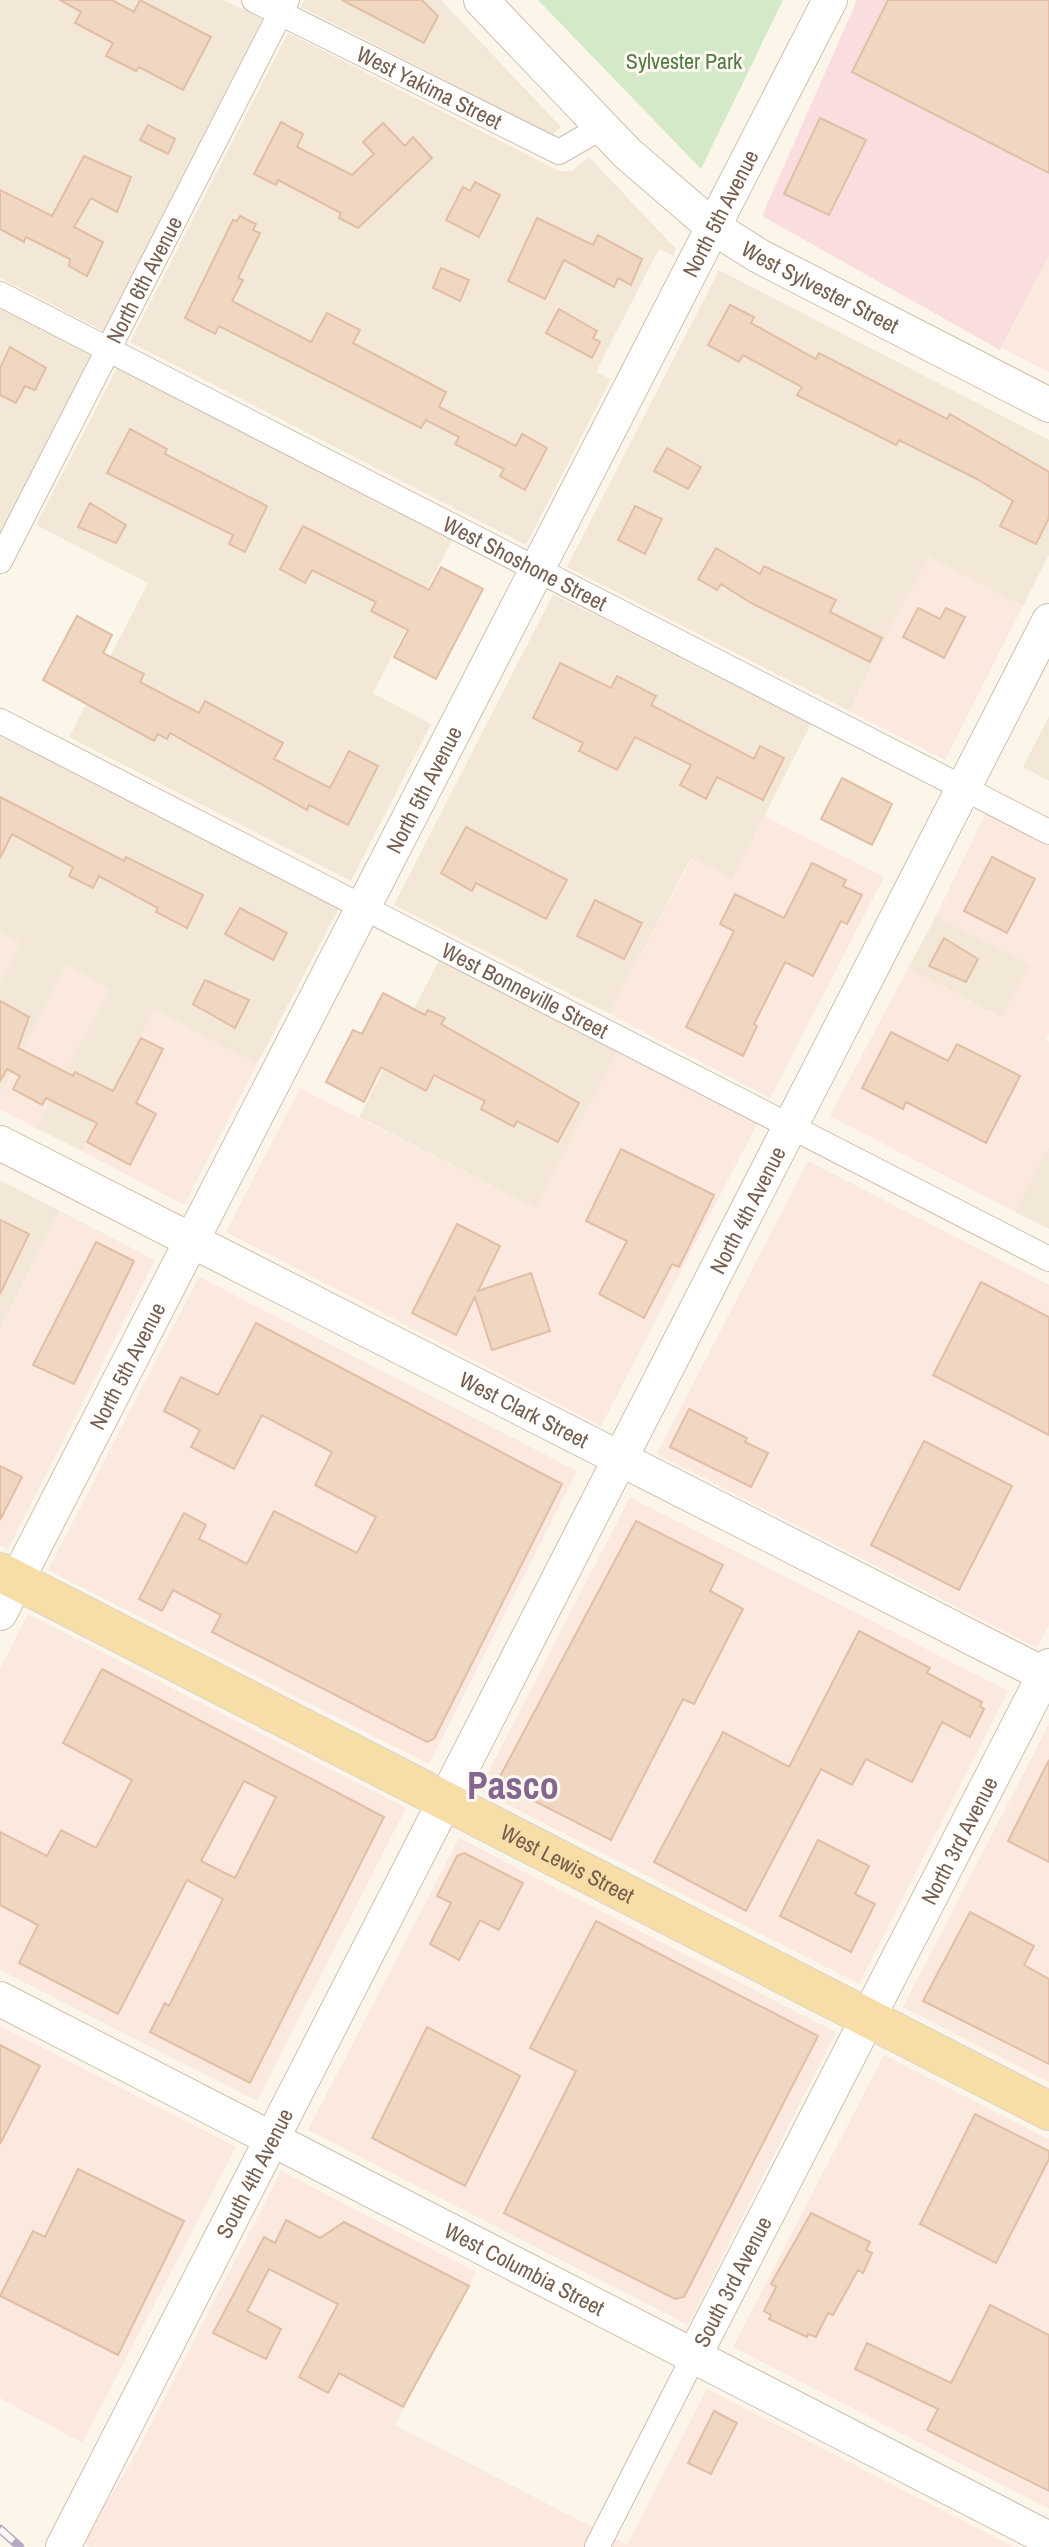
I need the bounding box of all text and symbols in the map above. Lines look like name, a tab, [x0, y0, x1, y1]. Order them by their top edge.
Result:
street label: West Yakima Street	[352, 39, 507, 136]
park label: Sylvester Park	[626, 46, 743, 76]
street label: North 5th Avenue	[675, 145, 765, 282]
street label: North 6th Avenue	[99, 211, 189, 349]
street label: West Sylvester Street	[736, 234, 904, 340]
street label: West Shoshone Street	[438, 509, 612, 618]
street label: North 5th Avenue	[378, 721, 469, 858]
street label: West Bonneville Street	[436, 935, 613, 1045]
street label: North 4th Avenue	[702, 1141, 793, 1279]
street label: North 5th Avenue	[82, 1297, 172, 1435]
street label: West Clark Street	[454, 1364, 594, 1455]
district label: Pasco	[467, 1760, 559, 1811]
street label: North 3rd Avenue	[914, 1771, 1005, 1910]
street label: West Lewis Street	[496, 1817, 639, 1910]
street label: South 4th Avenue	[209, 2103, 300, 2243]
street label: South 3rd Avenue	[686, 2211, 778, 2352]
street label: West Columbia Street	[439, 2215, 610, 2323]

